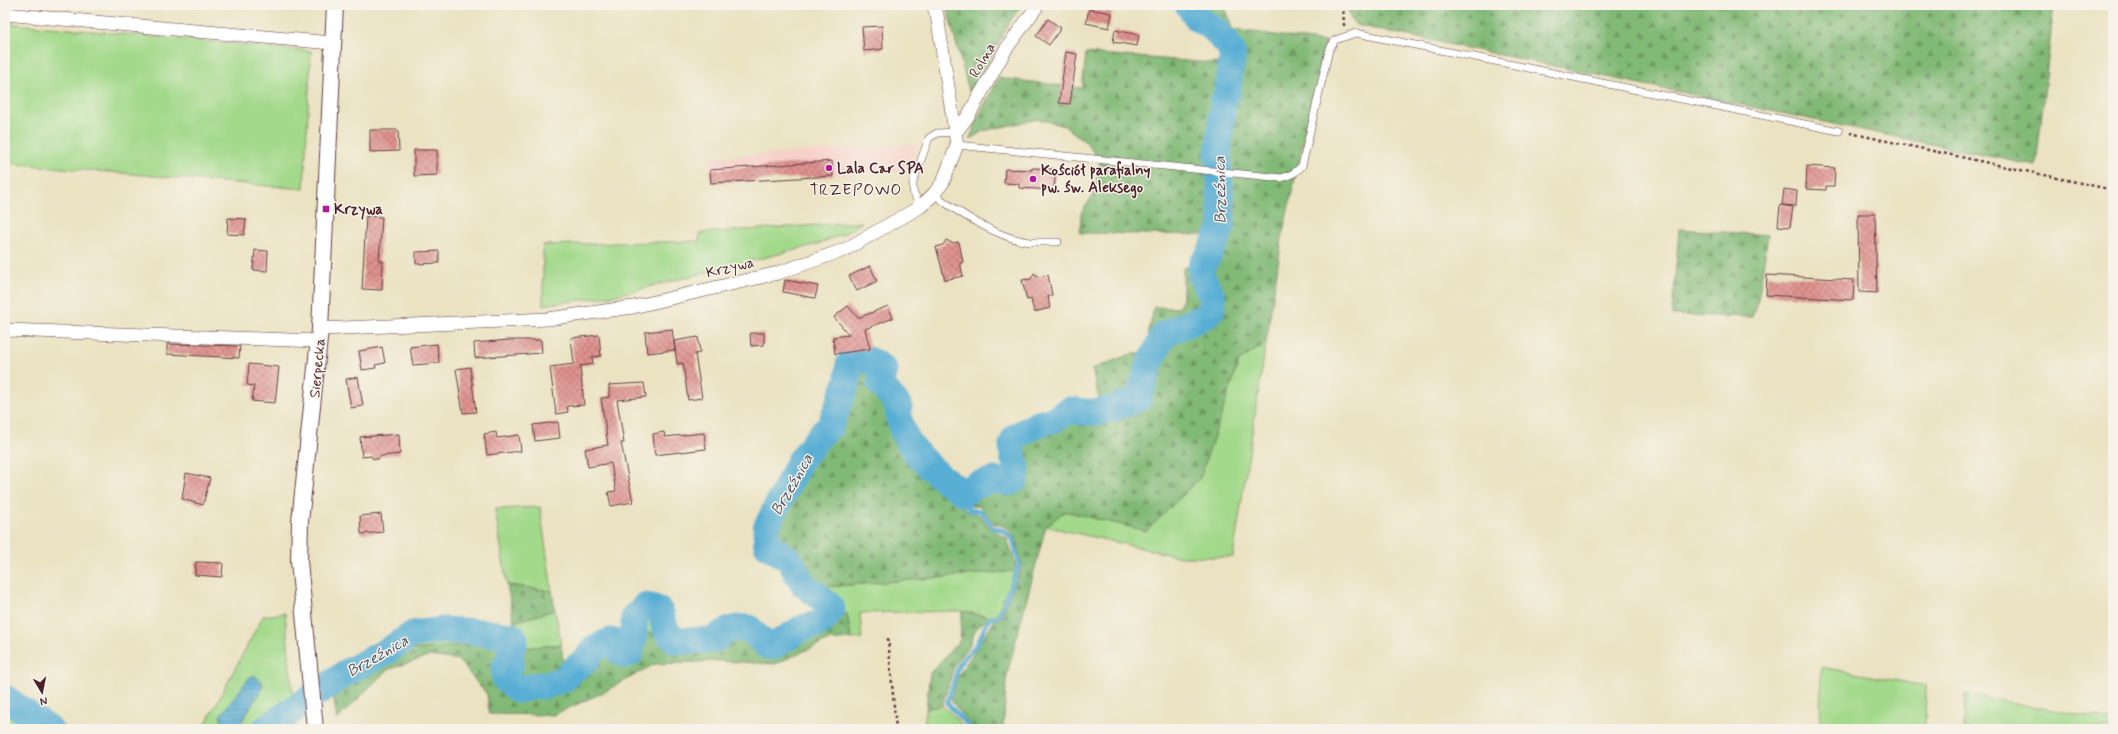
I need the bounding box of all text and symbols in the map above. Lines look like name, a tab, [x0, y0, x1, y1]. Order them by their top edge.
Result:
street label: Rolna	[965, 39, 1001, 82]
water label: Brzeźnica	[1209, 156, 1232, 224]
place label: Lala Car SPA	[837, 159, 924, 179]
place label: Kościół parafialny pw. św. Aleksego	[1041, 160, 1150, 199]
marker: Lala Car SPA	[824, 163, 834, 173]
marker: Kościół parafialny pw. św. Aleksego	[1028, 174, 1038, 184]
district label: TRZEPOWO	[810, 180, 902, 201]
place label: Krzywa	[334, 200, 383, 220]
marker: Krzywa	[321, 204, 331, 214]
street label: Krzywa	[704, 253, 757, 283]
street label: Sierpecka	[305, 337, 331, 399]
water label: Brzeźnica	[766, 450, 818, 519]
water label: Brzeźnica	[343, 630, 412, 682]
north arrow	[22, 672, 62, 712]
text: N	[39, 693, 48, 708]

